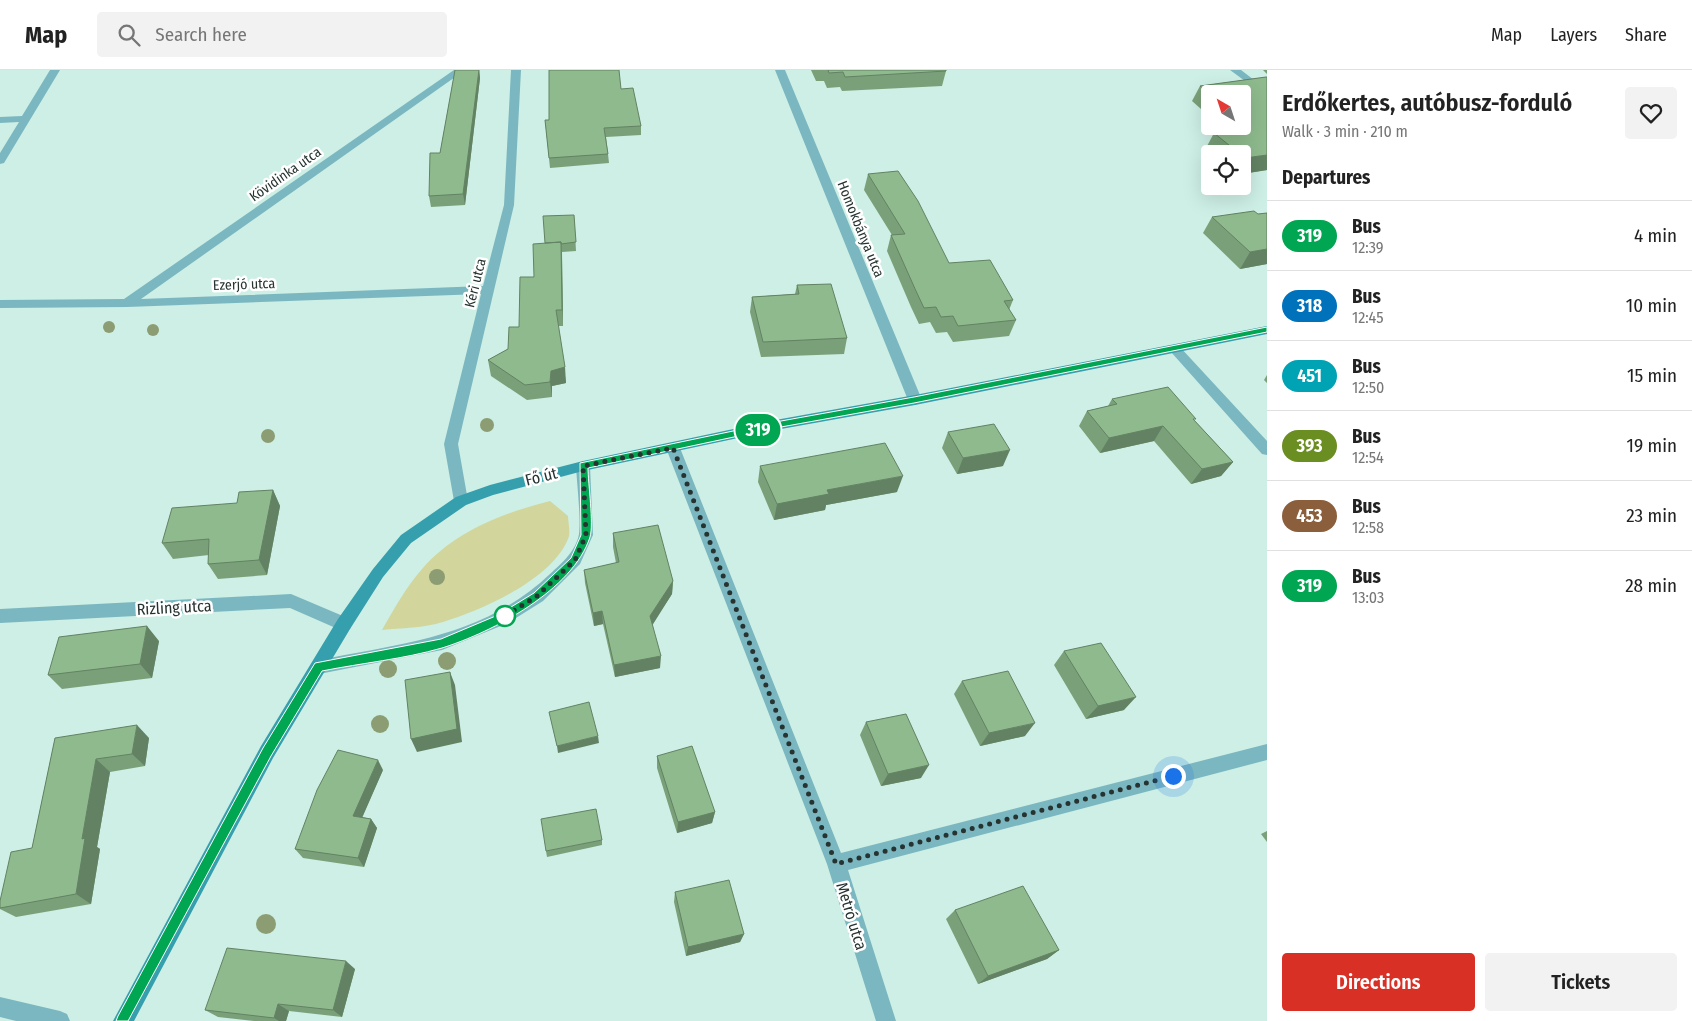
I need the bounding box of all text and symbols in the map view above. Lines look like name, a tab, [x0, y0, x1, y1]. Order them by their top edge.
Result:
search box	[97, 12, 447, 57]
text: Map	[25, 21, 67, 49]
icon: search	[115, 21, 143, 49]
text: Search here	[155, 23, 247, 46]
text: Map	[1491, 24, 1522, 46]
text: Layers	[1550, 24, 1597, 46]
text: Share	[1625, 24, 1667, 46]
north arrow	[1201, 85, 1251, 135]
map controls	[1201, 85, 1251, 195]
button: heart	[1625, 87, 1677, 139]
text: Erdőkertes, autóbusz-forduló	[1282, 89, 1572, 117]
text: Walk · 3 min · 210 m	[1282, 122, 1408, 141]
street label: Kövidinka utca	[246, 143, 324, 205]
button: locate	[1201, 145, 1251, 195]
text: Departures	[1282, 166, 1370, 189]
street label: Homokbánya utca	[833, 178, 888, 280]
text: Bus	[1352, 215, 1381, 238]
text: 4 min	[1634, 224, 1677, 247]
text: 319	[1297, 225, 1322, 247]
text: 12:39	[1352, 238, 1384, 257]
street label: Kéri utca	[461, 257, 490, 310]
street label: Ezerjó utca	[213, 275, 276, 294]
text: Bus	[1352, 285, 1381, 308]
text: 10 min	[1626, 294, 1677, 317]
text: 318	[1297, 295, 1322, 317]
text: 12:45	[1352, 308, 1384, 327]
text: Bus	[1352, 355, 1381, 378]
text: 15 min	[1627, 364, 1677, 387]
text: 451	[1297, 365, 1322, 387]
text: 12:50	[1352, 378, 1384, 397]
line badge: 319	[729, 414, 787, 446]
text: 319	[745, 419, 771, 441]
text: Bus	[1352, 425, 1381, 448]
text: 19 min	[1626, 434, 1677, 457]
text: 393	[1297, 435, 1322, 457]
text: 12:54	[1352, 448, 1384, 467]
street label: Fő út	[523, 463, 560, 490]
text: Bus	[1352, 495, 1381, 518]
text: 23 min	[1626, 504, 1677, 527]
text: 453	[1296, 505, 1323, 527]
text: 12:58	[1352, 518, 1384, 537]
text: Bus	[1352, 565, 1381, 588]
text: 28 min	[1625, 574, 1677, 597]
text: 319	[1297, 575, 1322, 597]
text: 13:03	[1352, 588, 1384, 607]
street label: Rizling utca	[136, 596, 212, 619]
unlabelled marker	[494, 605, 516, 627]
your location	[1161, 764, 1186, 789]
street label: Metró utca	[832, 880, 871, 952]
button: Directions	[1282, 953, 1475, 1011]
button: Tickets	[1485, 953, 1677, 1011]

